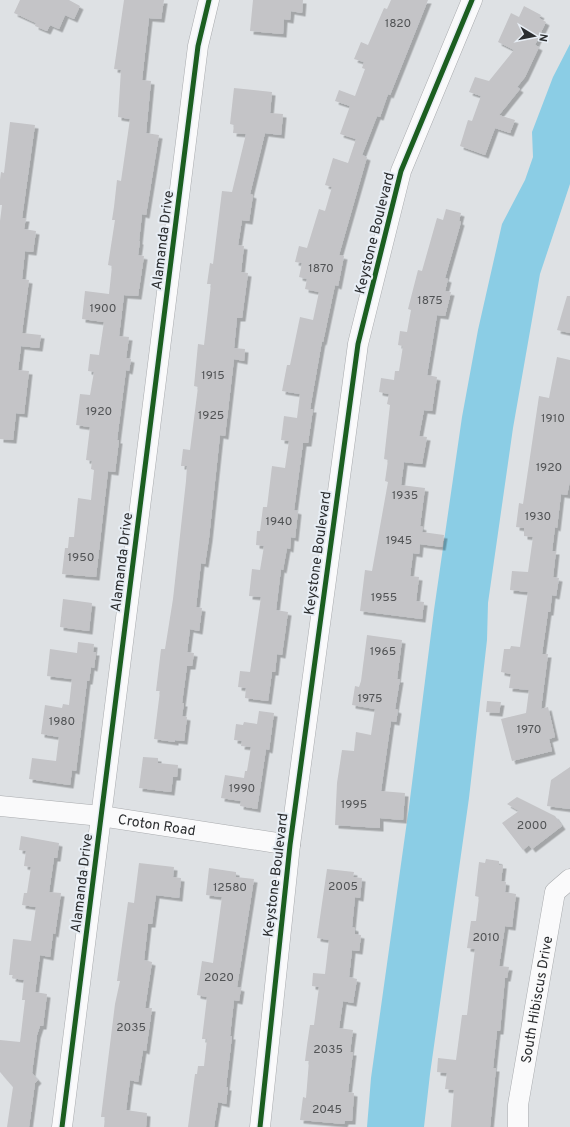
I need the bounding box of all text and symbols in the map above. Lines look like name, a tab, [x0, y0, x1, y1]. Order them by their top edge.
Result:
house number: 1820	[385, 16, 411, 32]
north arrow	[514, 16, 554, 56]
text: N	[535, 32, 550, 43]
street label: Keystone Boulevard	[352, 171, 399, 296]
street label: Alamanda Drive	[149, 190, 178, 291]
house number: 1870	[308, 261, 334, 277]
house number: 1875	[417, 293, 443, 309]
house number: 1900	[90, 301, 116, 317]
house number: 1915	[201, 368, 225, 384]
house number: 1920	[86, 404, 112, 420]
house number: 1925	[198, 408, 224, 424]
house number: 1910	[541, 411, 565, 427]
house number: 1920	[536, 460, 562, 476]
house number: 1935	[392, 488, 418, 504]
street label: Keystone Boulevard	[301, 490, 336, 616]
house number: 1930	[525, 509, 551, 525]
street label: Alamanda Drive	[108, 512, 137, 613]
house number: 1940	[266, 514, 292, 530]
house number: 1945	[386, 533, 412, 549]
house number: 1950	[68, 550, 94, 566]
house number: 1955	[371, 590, 397, 606]
house number: 1965	[370, 644, 396, 660]
house number: 1975	[358, 691, 383, 707]
house number: 1980	[49, 714, 75, 730]
house number: 1970	[517, 722, 541, 738]
house number: 1990	[229, 781, 255, 797]
house number: 1995	[341, 797, 367, 813]
street label: Croton Road	[117, 812, 197, 840]
street label: Keystone Boulevard	[260, 812, 293, 938]
house number: 2000	[517, 818, 547, 834]
street label: Alamanda Drive	[68, 833, 97, 934]
house number: 2005	[328, 879, 358, 895]
house number: 12580	[213, 880, 247, 896]
house number: 2010	[472, 930, 500, 946]
street label: South Hibiscus Drive	[518, 935, 557, 1065]
house number: 2020	[204, 970, 234, 986]
house number: 2035	[116, 1020, 146, 1036]
house number: 2035	[313, 1042, 343, 1058]
house number: 2045	[312, 1102, 342, 1118]

